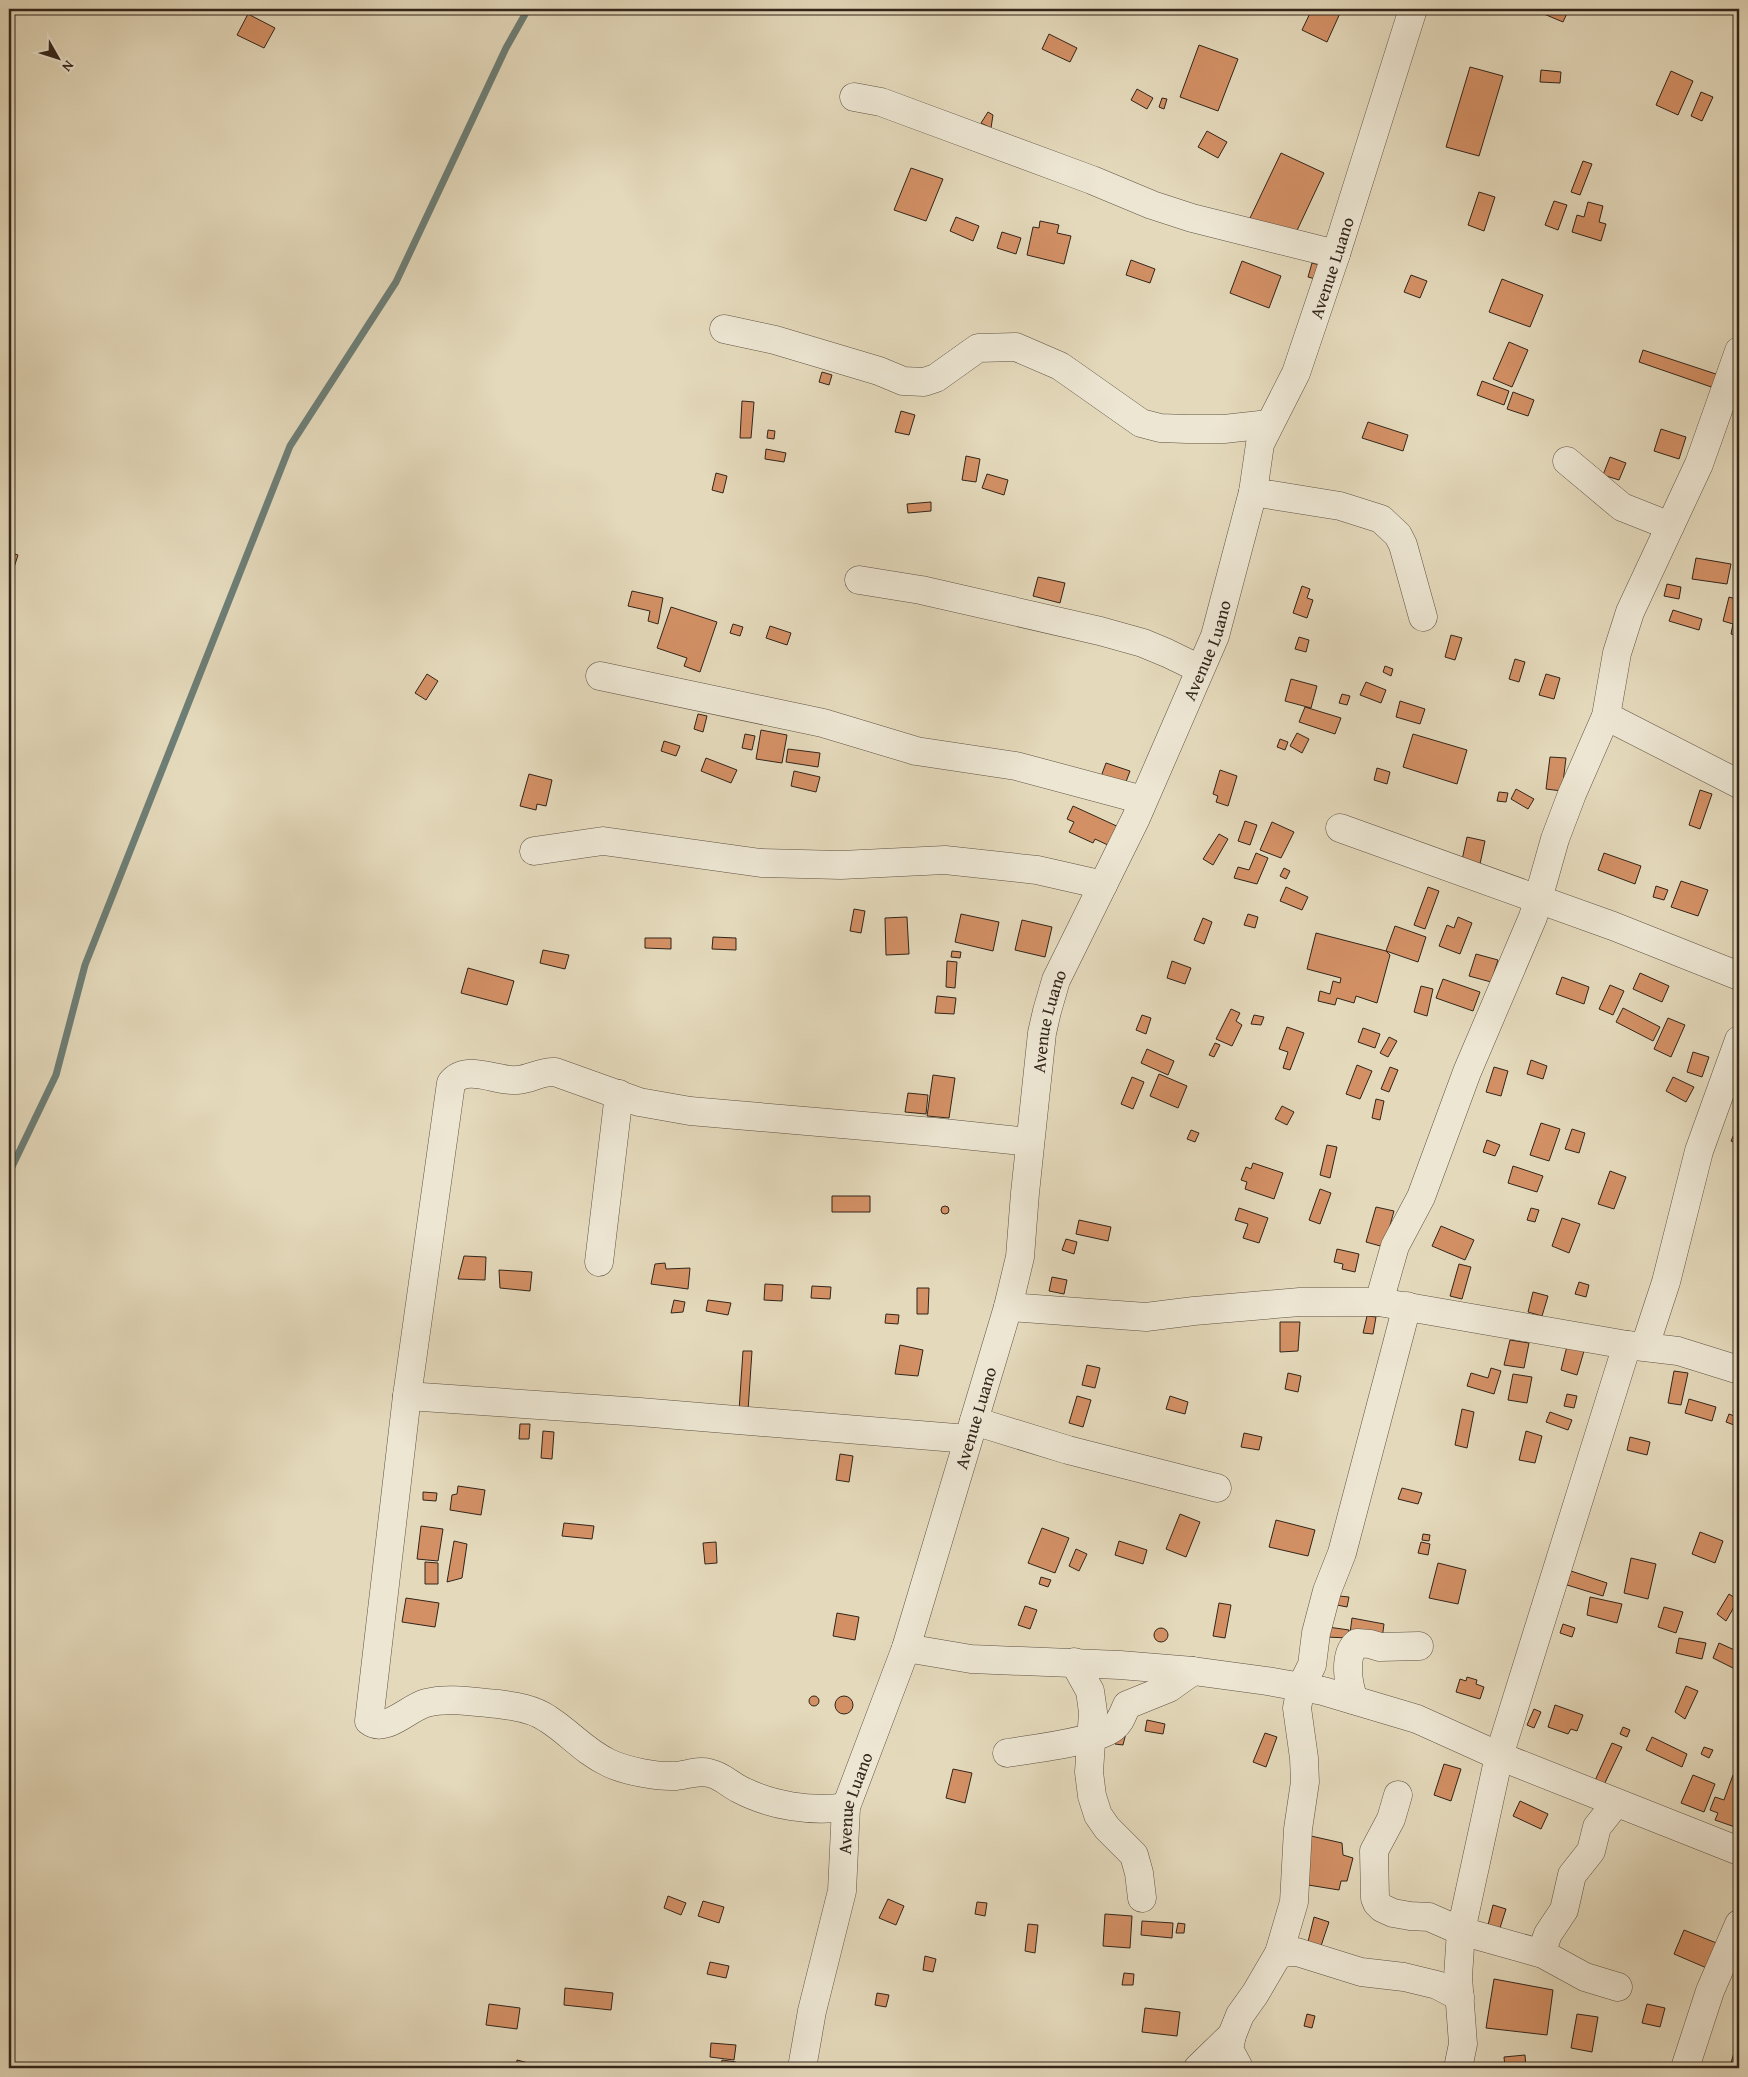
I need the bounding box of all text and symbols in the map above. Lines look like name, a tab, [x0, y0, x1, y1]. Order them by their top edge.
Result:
north arrow	[32, 32, 82, 82]
text: N	[57, 56, 79, 77]
street label: Avenue Luano	[1302, 213, 1360, 322]
street label: Avenue Luano	[1175, 597, 1237, 704]
street label: Avenue Luano	[1024, 964, 1073, 1074]
street label: Avenue Luano	[947, 1363, 1003, 1472]
street label: Avenue Luano	[830, 1748, 879, 1855]

